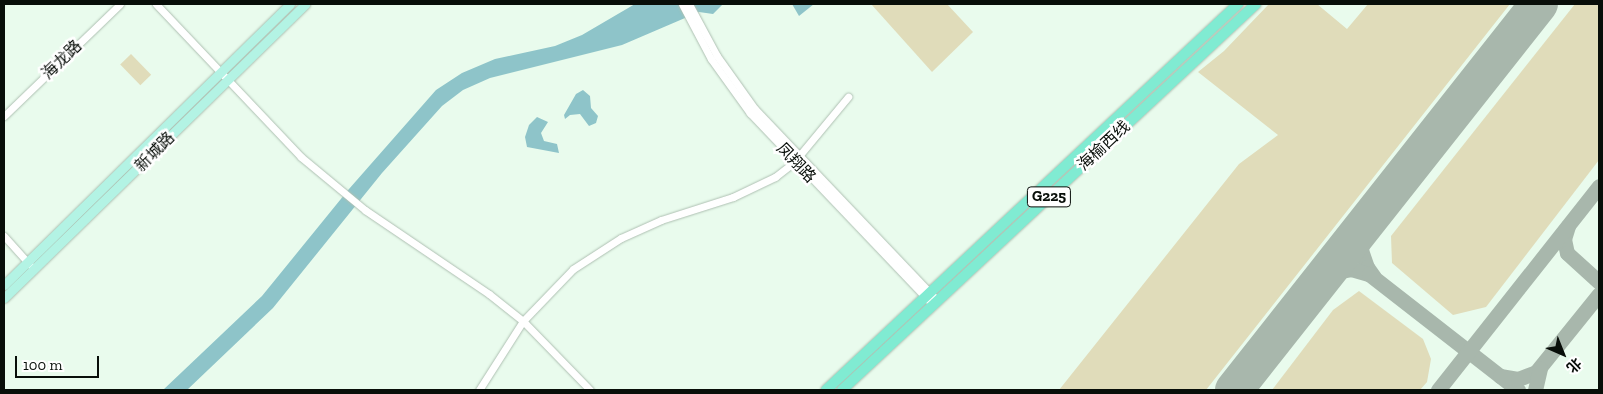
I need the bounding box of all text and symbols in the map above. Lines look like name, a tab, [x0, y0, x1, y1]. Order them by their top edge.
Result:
street label: 海龙路	[38, 36, 86, 84]
street label: 海榆西线	[1074, 117, 1134, 175]
street label: 新城路	[131, 128, 179, 176]
street label: 凤翔路	[772, 139, 820, 187]
road number: G225	[1026, 184, 1072, 210]
north arrow	[1538, 329, 1588, 379]
scale bar	[18, 346, 101, 378]
text: 北	[1563, 354, 1585, 376]
text: 100 m	[23, 356, 62, 374]

